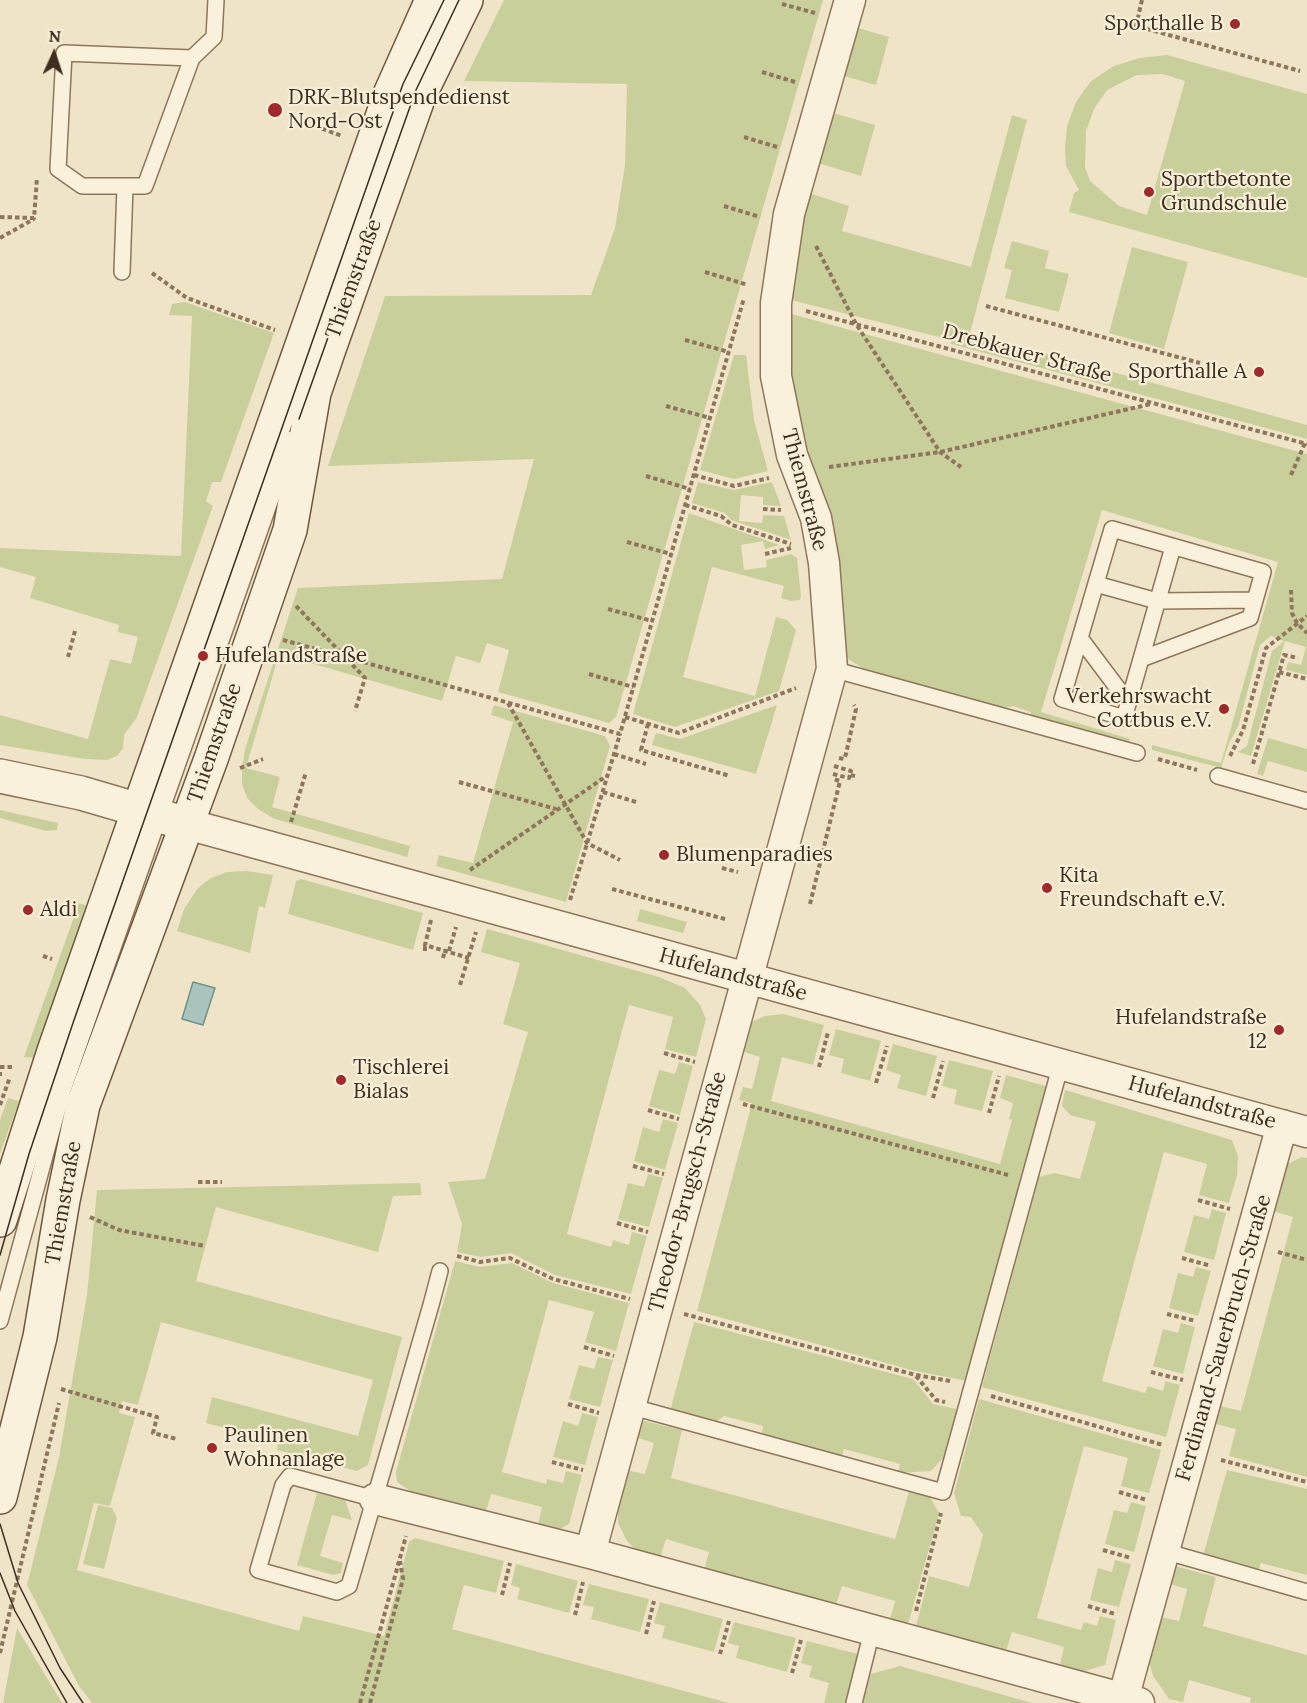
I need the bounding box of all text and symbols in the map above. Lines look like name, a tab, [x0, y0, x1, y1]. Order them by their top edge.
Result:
place label: Sporthalle B	[1104, 11, 1223, 37]
marker: Sporthalle B	[1228, 17, 1242, 31]
north arrow	[24, 24, 84, 84]
text: N	[48, 26, 62, 46]
place label: DRK-Blutspendedienst Nord-Ost	[288, 85, 510, 135]
marker: DRK-Blutspendedienst Nord-Ost	[266, 101, 284, 119]
place label: Sportbetonte Grundschule	[1161, 167, 1291, 217]
marker: Sportbetonte Grundschule	[1142, 185, 1156, 199]
street label: Thiemstraße	[321, 216, 387, 342]
street label: Drebkauer Straße	[940, 319, 1114, 389]
place label: Sporthalle A	[1128, 359, 1247, 385]
marker: Sporthalle A	[1252, 365, 1266, 379]
street label: Thiemstraße	[776, 426, 832, 554]
place label: Hufelandstraße	[215, 643, 367, 669]
marker: Hufelandstraße	[196, 649, 210, 663]
street label: Thiemstraße	[183, 680, 247, 806]
place label: Verkehrswacht Cottbus e.V.	[1066, 684, 1212, 734]
marker: Verkehrswacht Cottbus e.V.	[1217, 702, 1231, 716]
place label: Blumenparadies	[676, 842, 833, 868]
marker: Blumenparadies	[657, 848, 671, 862]
place label: Kita Freundschaft e.V.	[1059, 863, 1226, 913]
marker: Kita Freundschaft e.V.	[1040, 881, 1054, 895]
place label: Aldi	[40, 897, 77, 923]
marker: Aldi	[21, 903, 35, 917]
street label: Hufelandstraße	[656, 943, 810, 1007]
place label: Hufelandstraße 12	[1115, 1005, 1267, 1055]
marker: Hufelandstraße 12	[1272, 1023, 1286, 1037]
place label: Tischlerei Bialas	[353, 1055, 449, 1105]
street label: Theodor-Brugsch-Straße	[644, 1069, 732, 1315]
street label: Hufelandstraße	[1125, 1071, 1279, 1135]
marker: Tischlerei Bialas	[334, 1073, 348, 1087]
street label: Thiemstraße	[41, 1139, 87, 1267]
street label: Ferdinand-Sauerbruch-Straße	[1171, 1192, 1277, 1484]
place label: Paulinen Wohnanlage	[224, 1423, 345, 1473]
marker: Paulinen Wohnanlage	[205, 1441, 219, 1455]

